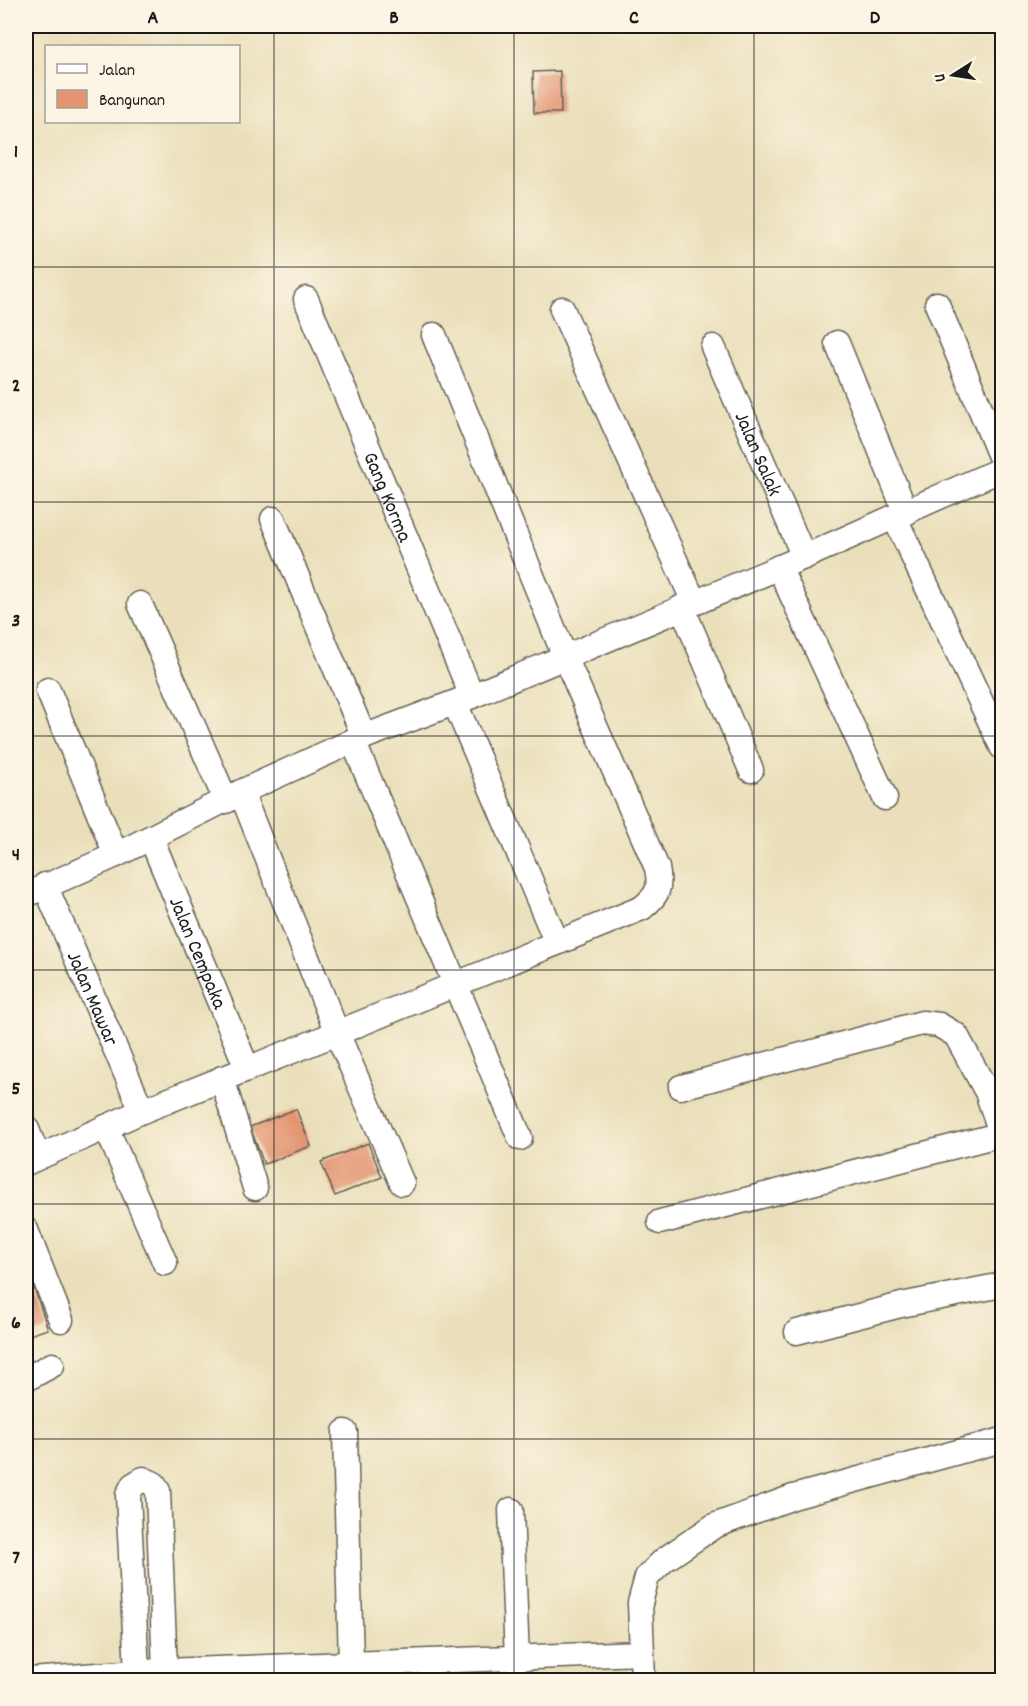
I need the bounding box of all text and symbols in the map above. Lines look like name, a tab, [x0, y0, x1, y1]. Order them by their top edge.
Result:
text: A	[148, 5, 159, 33]
text: B	[389, 5, 399, 33]
text: C	[629, 5, 639, 33]
text: D	[870, 5, 881, 33]
legend	[45, 45, 240, 123]
north arrow	[923, 45, 983, 105]
text: Jalan	[99, 59, 135, 84]
text: U	[929, 71, 953, 84]
text: Bangunan	[99, 89, 165, 114]
text: 1	[14, 139, 18, 167]
text: 2	[12, 373, 20, 401]
street label: Jalan Salak	[725, 408, 788, 502]
street label: Gang Korma	[354, 448, 418, 548]
text: 3	[12, 608, 20, 636]
text: 4	[12, 842, 20, 870]
street label: Jalan Cempaka	[159, 893, 233, 1015]
street label: Jalan Mawar	[57, 947, 124, 1051]
text: 5	[11, 1076, 21, 1104]
text: 6	[11, 1310, 21, 1338]
text: 7	[12, 1545, 20, 1573]

